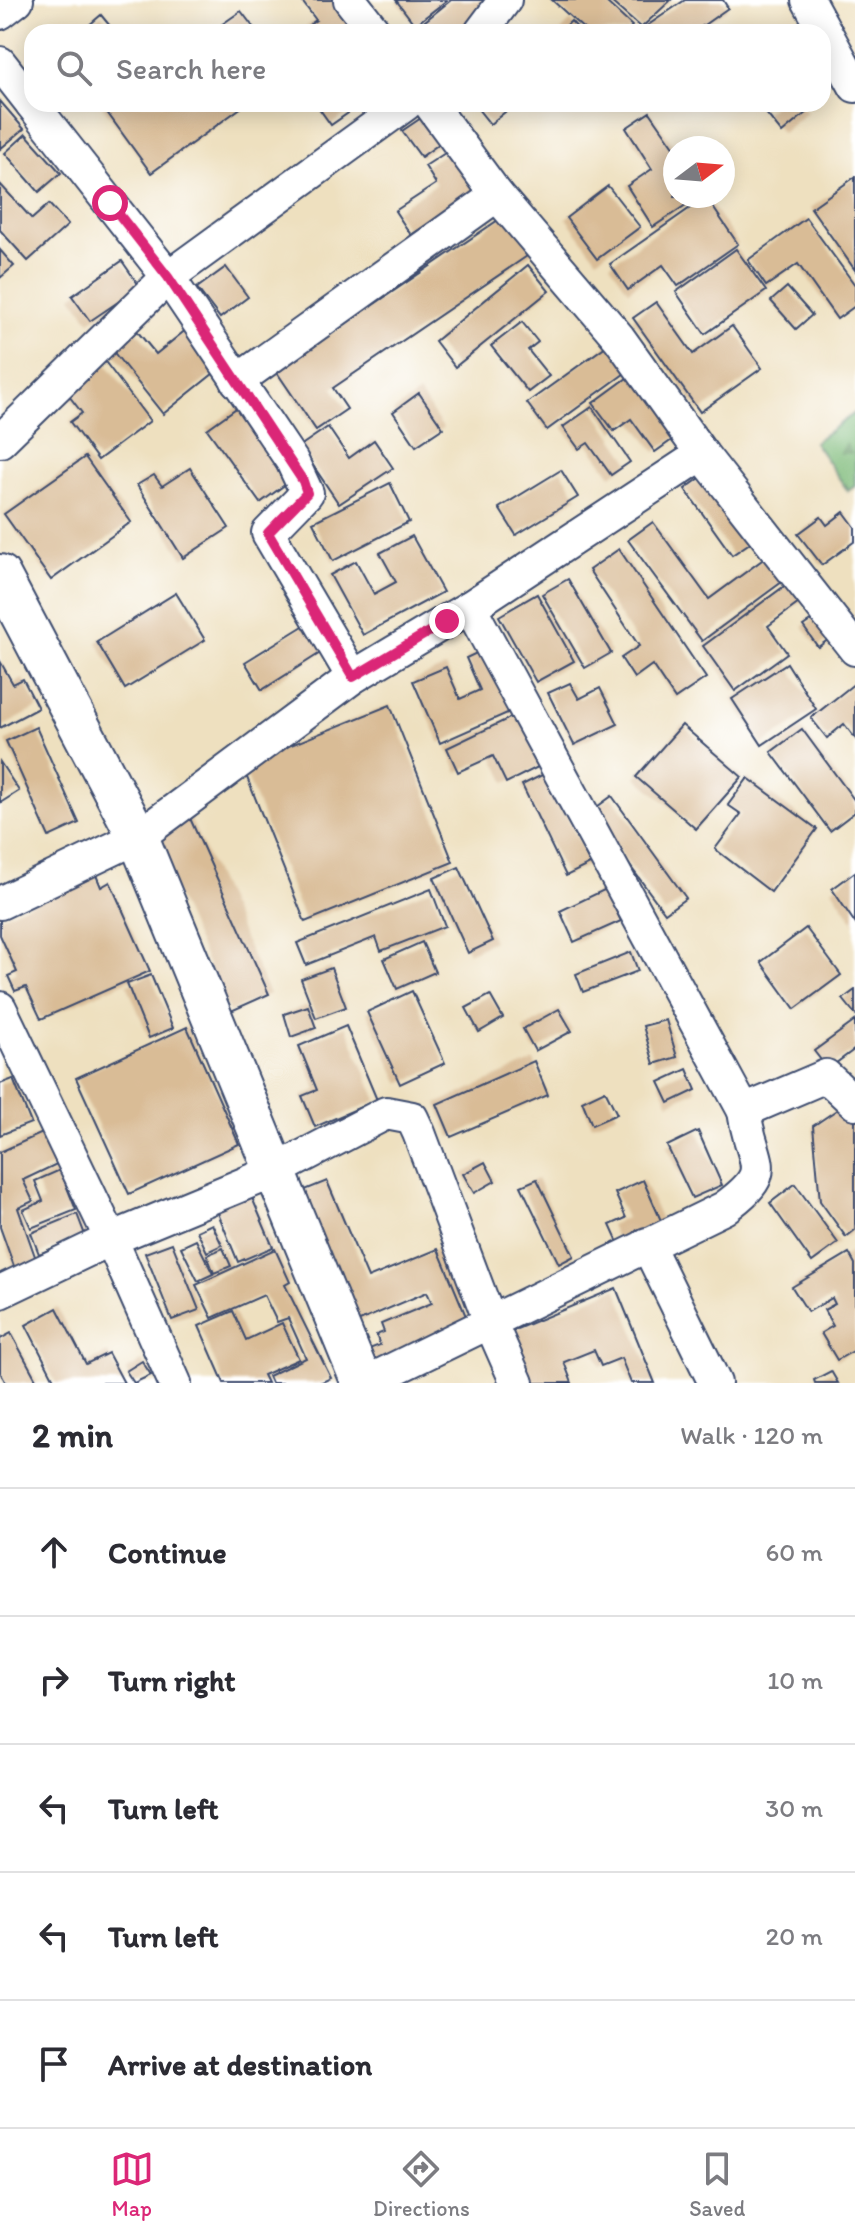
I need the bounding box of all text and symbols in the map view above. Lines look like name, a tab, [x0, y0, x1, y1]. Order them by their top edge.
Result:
search box	[24, 24, 831, 112]
icon: search	[52, 46, 96, 90]
text: Search here	[116, 50, 266, 87]
north arrow	[663, 136, 735, 208]
route start	[92, 185, 128, 221]
route end	[429, 603, 465, 639]
text: 2 min	[32, 1415, 113, 1456]
text: Walk · 120 m	[680, 1419, 823, 1451]
icon: ahead	[32, 1530, 76, 1574]
text: Continue	[108, 1534, 227, 1571]
text: 60 m	[766, 1536, 823, 1568]
icon: right	[32, 1658, 76, 1702]
text: Turn right	[108, 1662, 236, 1699]
text: 10 m	[767, 1664, 823, 1696]
icon: left	[32, 1786, 76, 1830]
text: Turn left	[108, 1790, 219, 1827]
text: 30 m	[765, 1792, 823, 1824]
icon: left	[32, 1914, 76, 1958]
text: Turn left	[108, 1918, 219, 1955]
text: 20 m	[766, 1920, 823, 1952]
icon: arrive	[32, 2042, 76, 2086]
text: Arrive at destination	[108, 2046, 372, 2083]
tab: Map	[110, 2147, 154, 2222]
tab: Directions	[373, 2147, 470, 2222]
tab: Saved	[689, 2147, 745, 2222]

